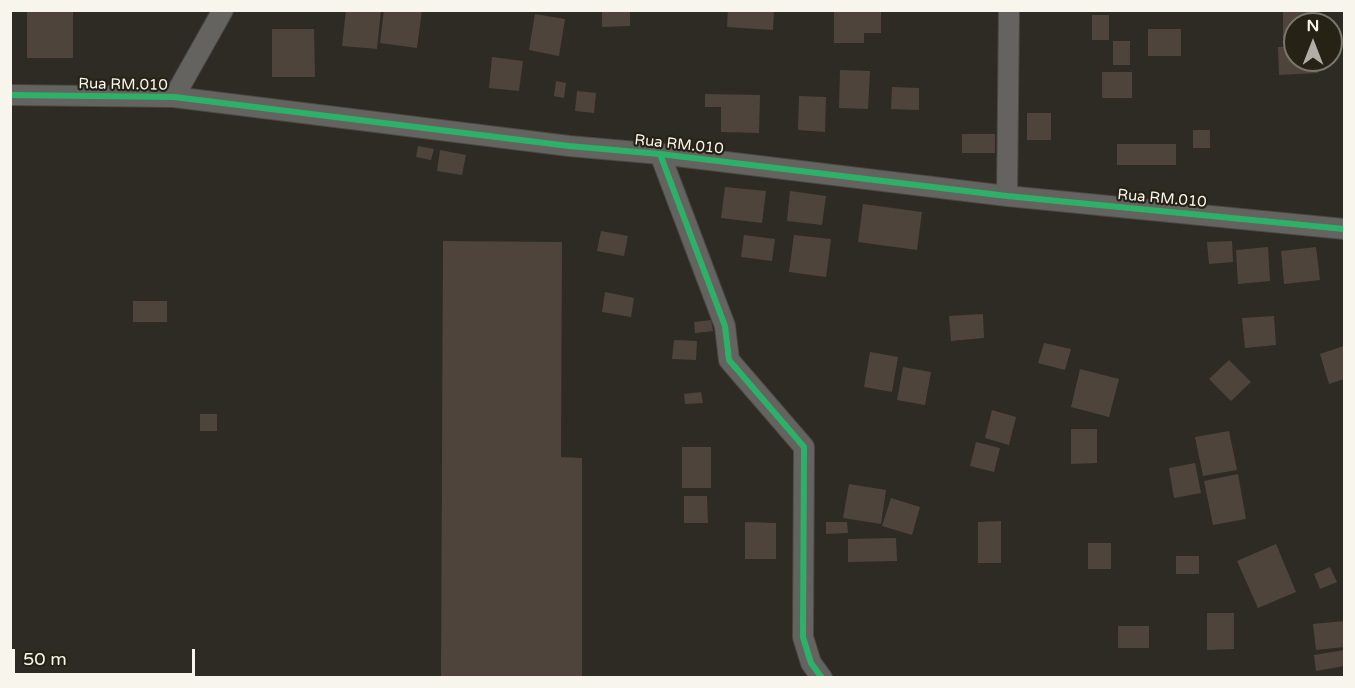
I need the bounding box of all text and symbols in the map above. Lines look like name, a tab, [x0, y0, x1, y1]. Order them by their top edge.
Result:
north arrow	[1283, 12, 1343, 72]
text: N	[1307, 16, 1319, 36]
street label: Rua RM.010	[78, 75, 168, 95]
street label: Rua RM.010	[634, 131, 724, 159]
street label: Rua RM.010	[1117, 186, 1207, 212]
scale bar	[15, 637, 198, 675]
text: 50 m	[23, 648, 67, 670]

